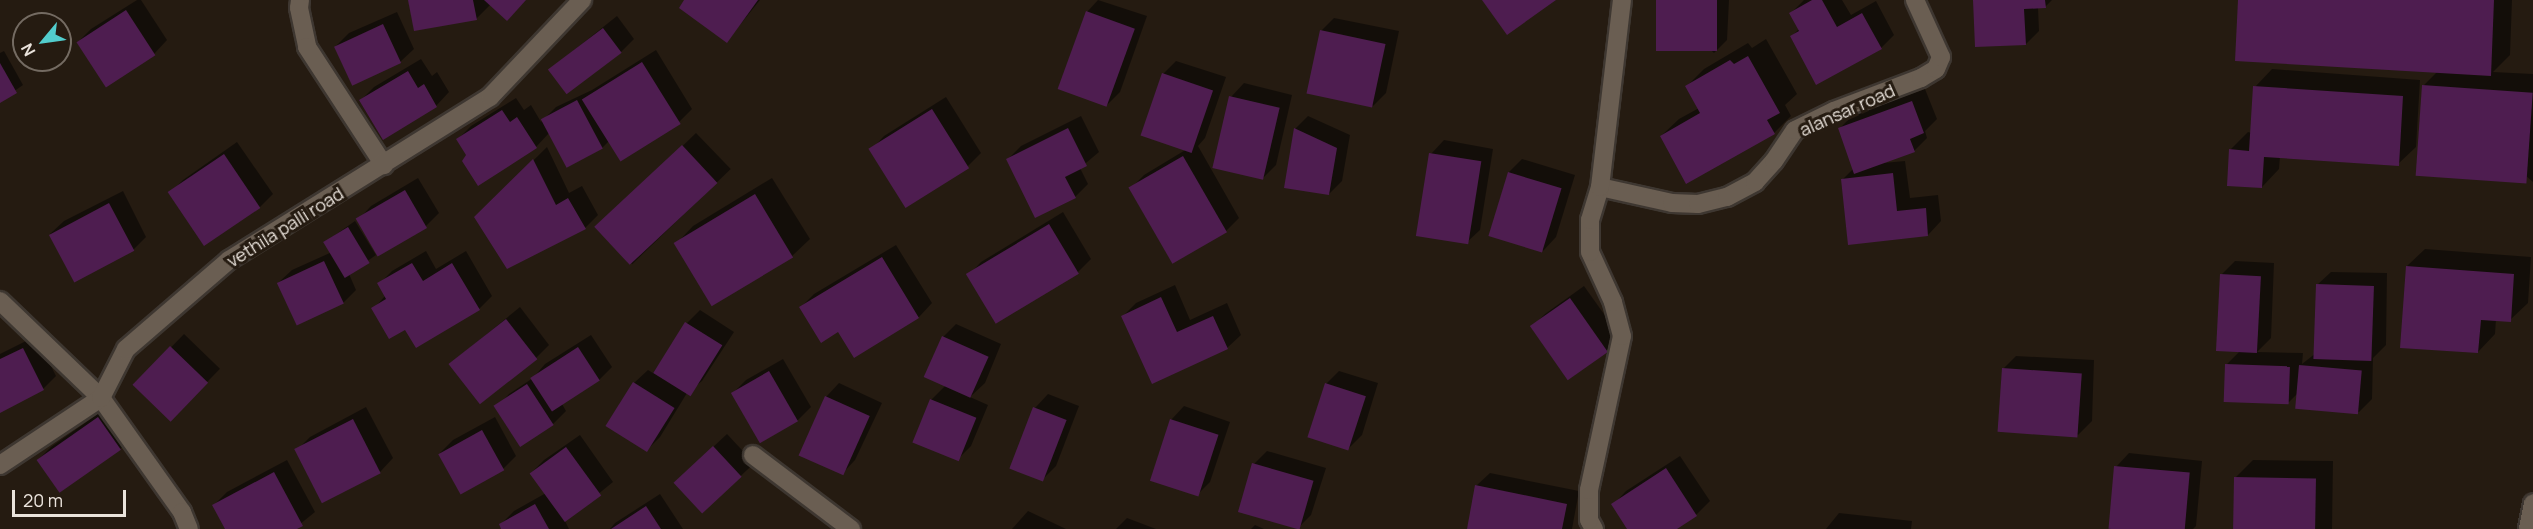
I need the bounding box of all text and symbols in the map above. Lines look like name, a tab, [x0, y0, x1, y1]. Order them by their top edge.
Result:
north arrow	[12, 12, 72, 72]
text: N	[16, 39, 40, 60]
street label: alansar road	[1796, 79, 1898, 141]
street label: vethila palli road	[223, 182, 347, 272]
scale bar	[15, 478, 129, 516]
text: 20 m	[23, 488, 63, 512]

